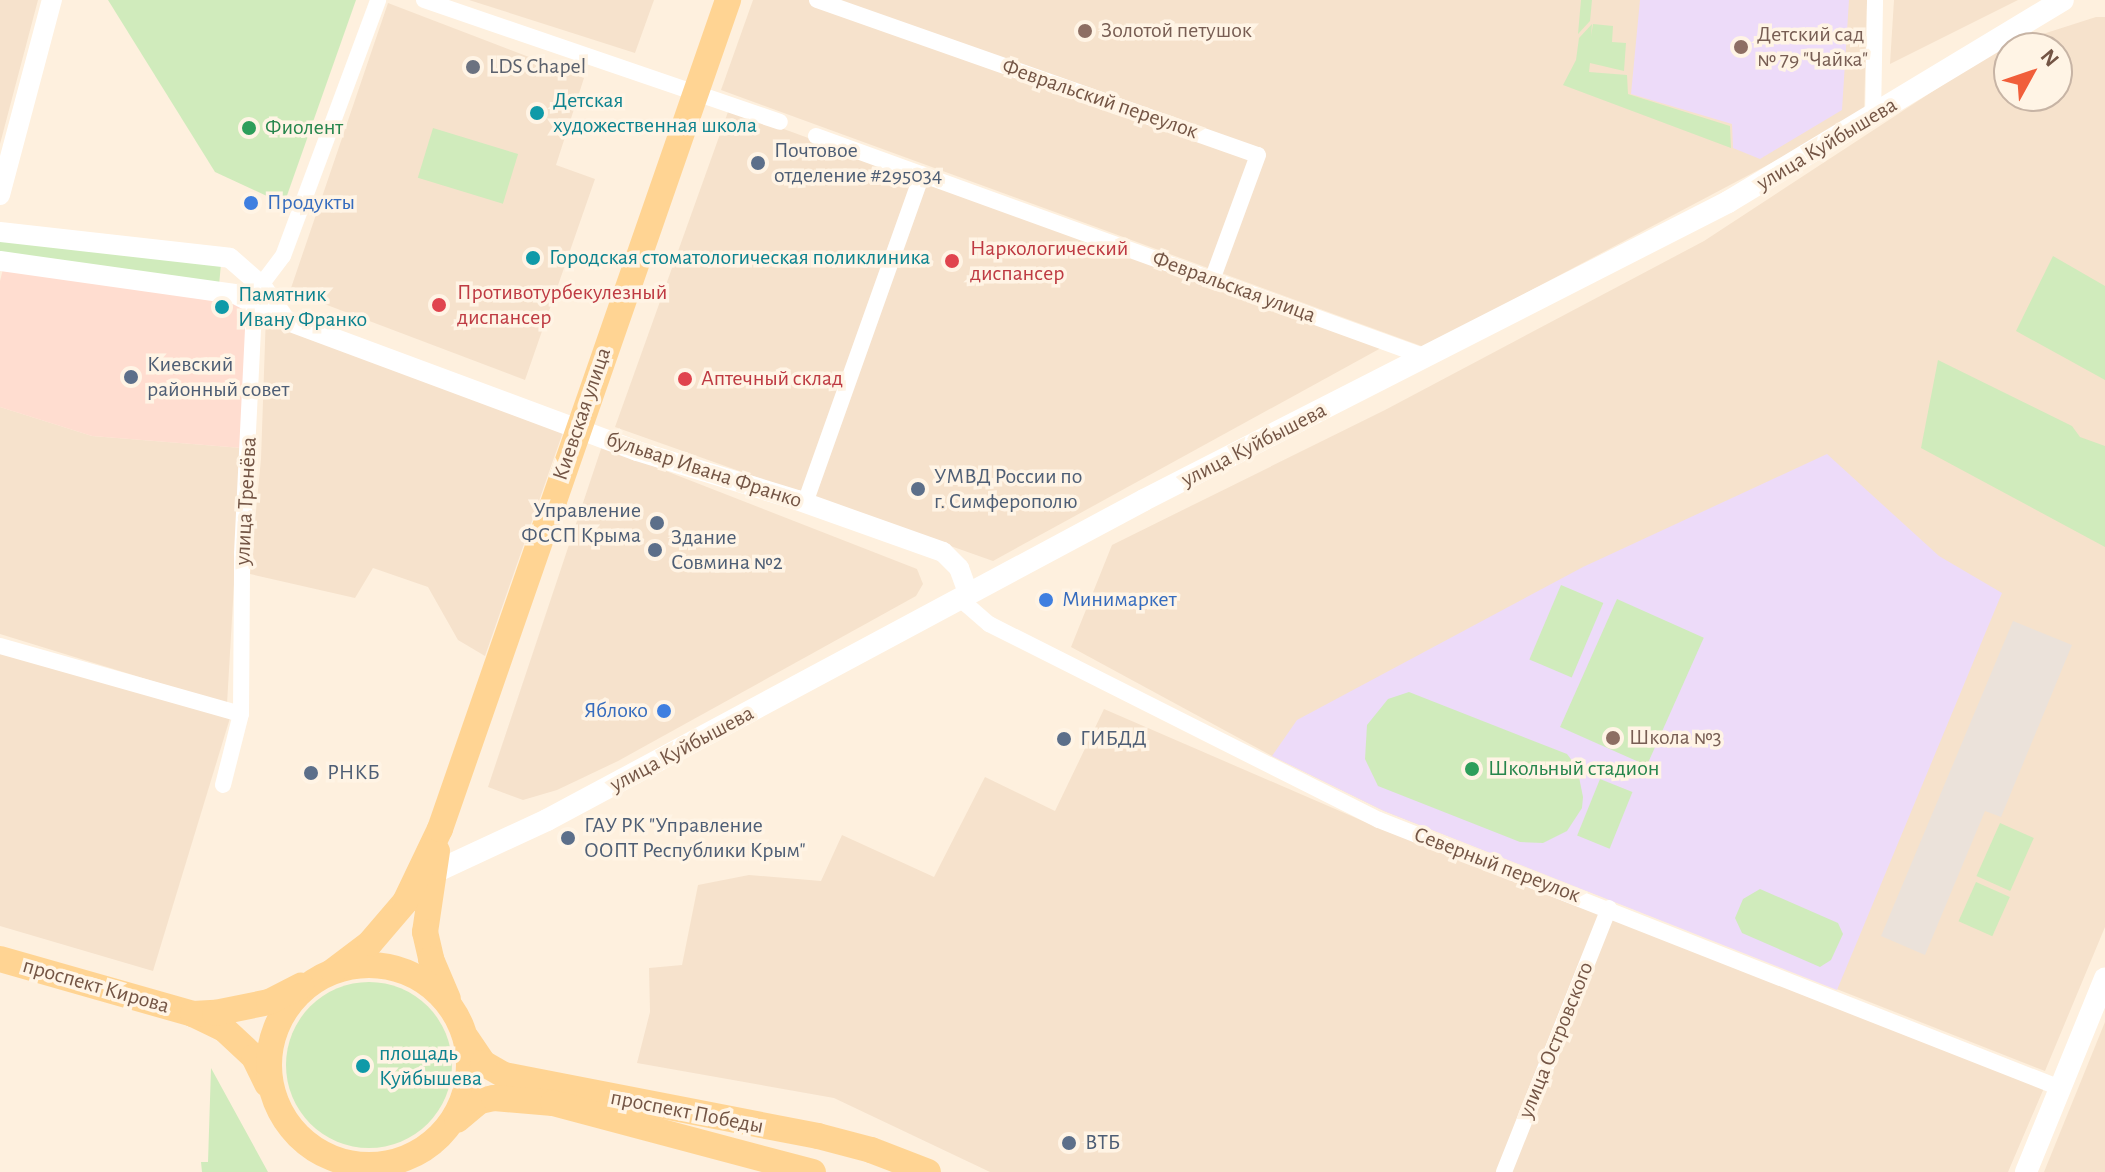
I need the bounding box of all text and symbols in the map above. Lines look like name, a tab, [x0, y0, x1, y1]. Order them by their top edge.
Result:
place label: Золотой петушок	[1101, 18, 1252, 44]
place label: Детский сад № 79 "Чайка"	[1757, 21, 1868, 72]
marker: Золотой петушок	[1076, 22, 1094, 40]
north arrow	[1993, 32, 2073, 112]
marker: Детский сад № 79 "Чайка"	[1732, 38, 1750, 56]
text: N	[2037, 45, 2063, 71]
street label: Февральский переулок	[999, 53, 1201, 145]
place label: LDS Chapel	[489, 54, 586, 80]
marker: LDS Chapel	[464, 58, 482, 76]
place label: Детская художественная школа	[553, 87, 757, 138]
street label: улица Куйбышева	[1752, 92, 1902, 196]
marker: Детская художественная школа	[528, 104, 546, 122]
place label: Фиолент	[265, 115, 343, 141]
marker: Фиолент	[240, 119, 258, 137]
place label: Почтовое отделение #295034	[774, 137, 942, 188]
marker: Почтовое отделение #295034	[749, 154, 767, 172]
place label: Продукты	[267, 190, 355, 216]
marker: Продукты	[242, 194, 260, 212]
place label: Наркологический диспансер	[970, 235, 1128, 286]
place label: Городская стоматологическая поликлиника	[549, 245, 930, 271]
street label: Февральская улица	[1149, 245, 1319, 329]
marker: Городская стоматологическая поликлиника	[524, 249, 542, 267]
marker: Наркологический диспансер	[941, 250, 963, 272]
place label: Противотурбекулезный диспансер	[457, 279, 667, 330]
place label: Памятник Ивану Франко	[238, 281, 367, 332]
marker: Противотурбекулезный диспансер	[428, 294, 450, 316]
marker: Памятник Ивану Франко	[213, 298, 231, 316]
street label: Киевская улица	[547, 344, 617, 484]
place label: Киевский районный совет	[147, 351, 289, 402]
place label: Аптечный склад	[701, 366, 843, 392]
marker: Киевский районный совет	[122, 368, 140, 386]
marker: Аптечный склад	[676, 370, 694, 388]
street label: улица Куйбышева	[1177, 397, 1331, 493]
street label: бульвар Ивана Франко	[603, 426, 805, 514]
street label: улица Тренёва	[229, 436, 263, 566]
place label: УМВД России по г. Симферополю	[934, 463, 1082, 514]
marker: УМВД России по г. Симферополю	[909, 480, 927, 498]
place label: Управление ФССП Крыма	[521, 497, 641, 548]
marker: Управление ФССП Крыма	[648, 514, 666, 532]
place label: Здание Совмина №2	[671, 524, 783, 576]
marker: Здание Совмина №2	[646, 541, 664, 559]
place label: Минимаркет	[1062, 587, 1177, 613]
marker: Минимаркет	[1037, 591, 1055, 609]
place label: Яблоко	[584, 698, 648, 724]
street label: улица Куйбышева	[606, 700, 758, 798]
marker: Яблоко	[655, 702, 673, 720]
place label: Школа №3	[1629, 725, 1722, 751]
place label: ГИБДД	[1080, 726, 1147, 752]
marker: Школа №3	[1604, 729, 1622, 747]
marker: ГИБДД	[1055, 730, 1073, 748]
place label: Школьный стадион	[1488, 756, 1659, 782]
place label: РНКБ	[327, 760, 380, 786]
marker: Школьный стадион	[1463, 760, 1481, 778]
marker: РНКБ	[302, 764, 320, 782]
place label: ГАУ РК "Управление ООПТ Республики Крым"	[584, 812, 806, 864]
street label: Северный переулок	[1410, 821, 1584, 909]
marker: ГАУ РК "Управление ООПТ Республики Крым"	[559, 829, 577, 847]
street label: проспект Кирова	[20, 952, 172, 1020]
street label: улица Островского	[1513, 958, 1599, 1122]
place label: площадь Куйбышева	[379, 1040, 482, 1092]
marker: площадь Куйбышева	[354, 1057, 372, 1075]
street label: проспект Победы	[608, 1084, 766, 1140]
place label: ВТБ	[1085, 1130, 1120, 1156]
marker: ВТБ	[1060, 1134, 1078, 1152]

